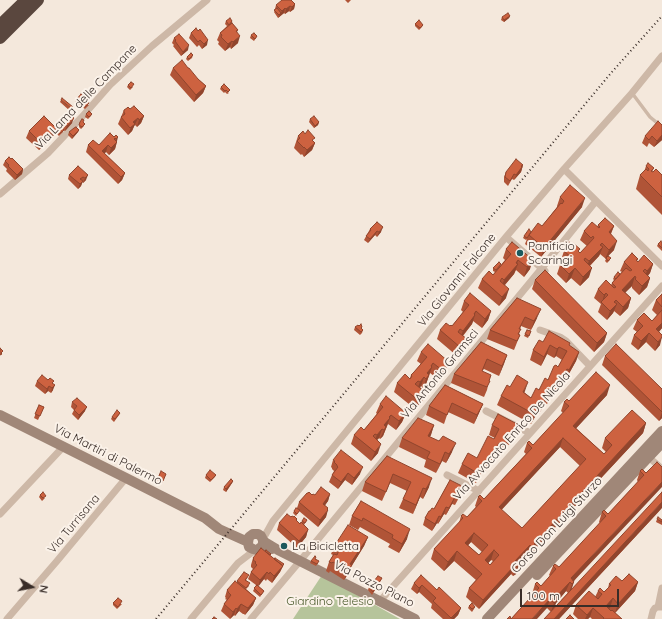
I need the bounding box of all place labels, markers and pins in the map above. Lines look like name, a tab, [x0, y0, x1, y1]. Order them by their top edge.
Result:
place label: Panificio Scaringi	[528, 239, 575, 267]
marker: Panificio Scaringi	[515, 248, 525, 258]
place label: La Bicicletta	[292, 539, 359, 553]
marker: La Bicicletta	[279, 541, 289, 551]

